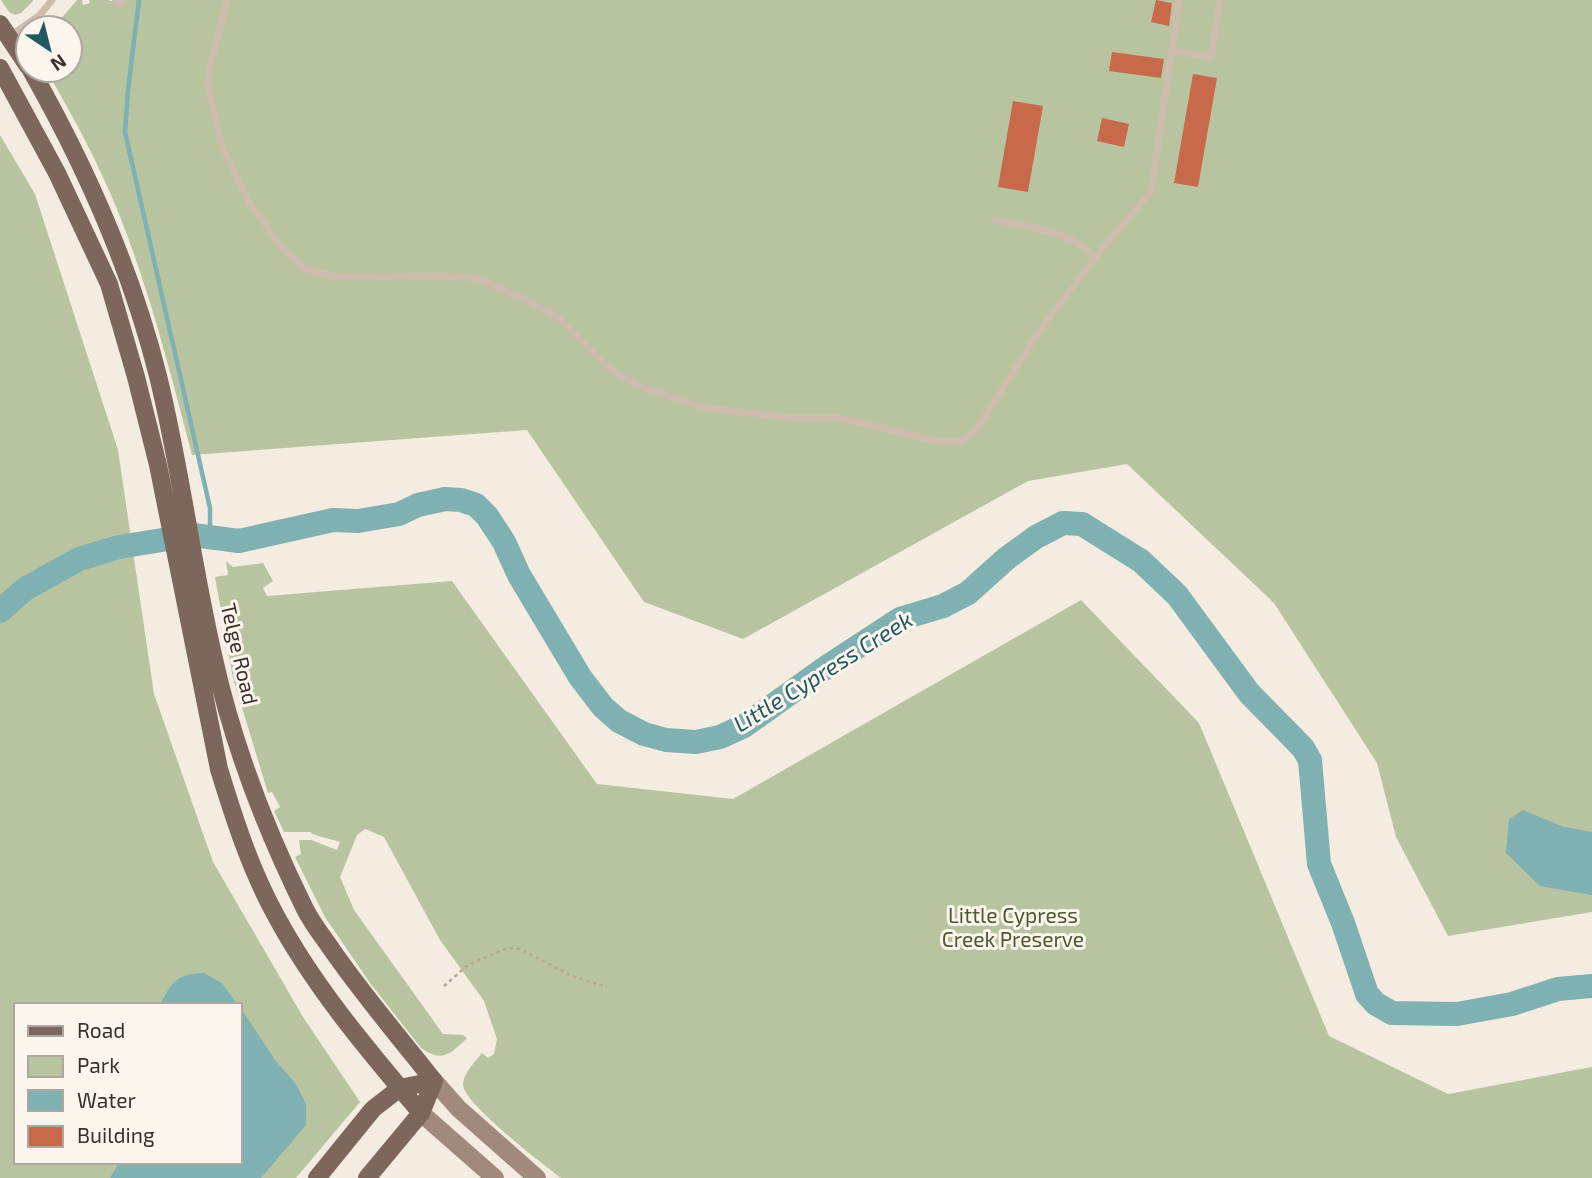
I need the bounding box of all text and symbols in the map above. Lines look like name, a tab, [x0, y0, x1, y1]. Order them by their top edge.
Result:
north arrow	[14, 14, 84, 84]
text: N	[47, 50, 71, 77]
street label: Telge Road	[217, 601, 264, 707]
water label: Little Cypress Creek	[728, 605, 917, 738]
park label: Little Cypress Creek Preserve	[942, 902, 1084, 951]
legend	[14, 1003, 242, 1164]
text: Road	[77, 1017, 125, 1042]
text: Park	[77, 1052, 120, 1077]
text: Water	[77, 1087, 136, 1112]
text: Building	[77, 1122, 155, 1147]

